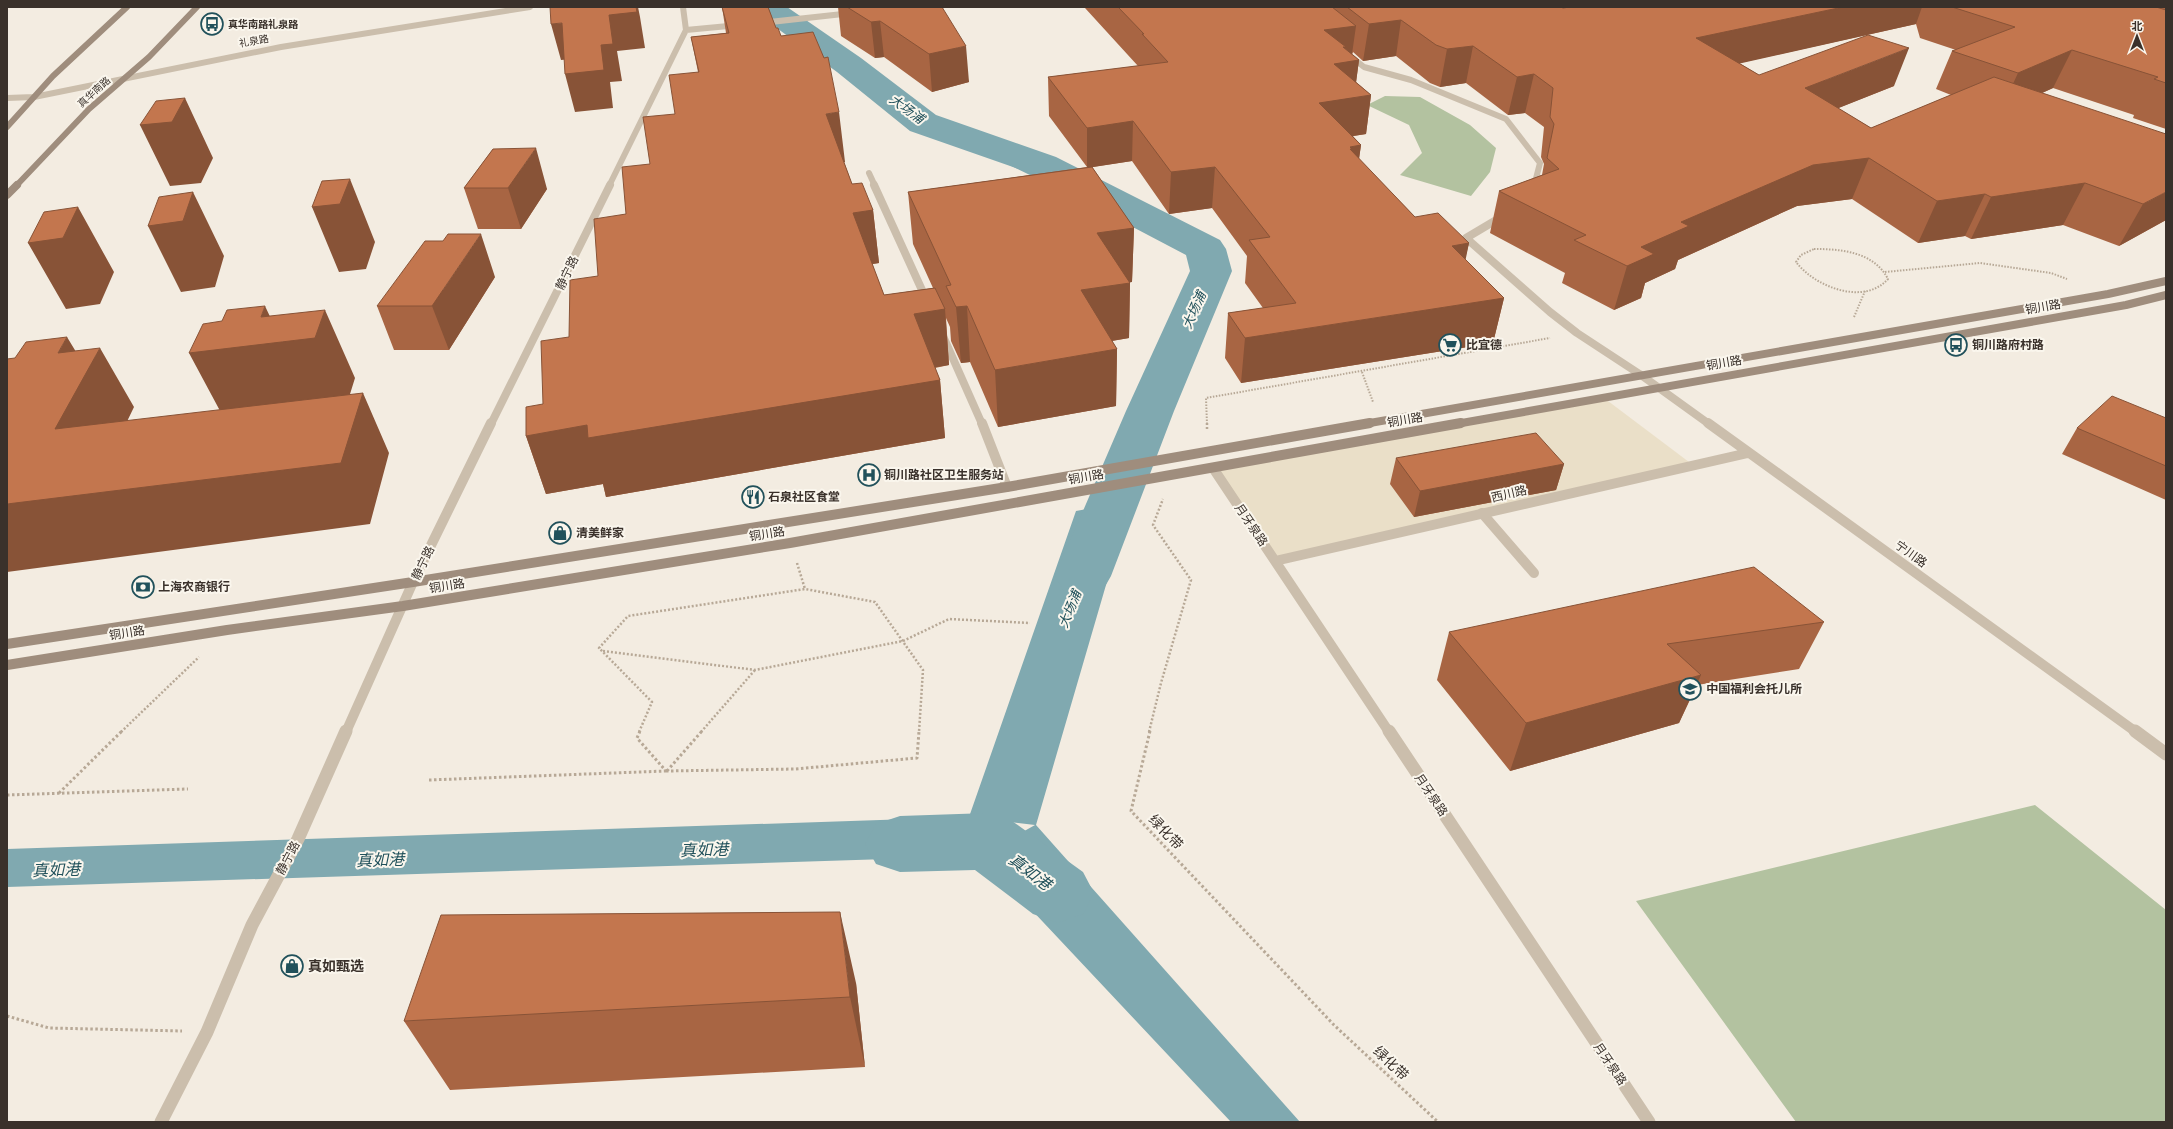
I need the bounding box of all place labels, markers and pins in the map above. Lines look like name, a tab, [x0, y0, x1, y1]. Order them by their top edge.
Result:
bus stop icon: 真华南路礼泉路	[199, 11, 225, 37]
place label: 真华南路礼泉路	[228, 18, 299, 30]
supermarket icon: 比宜德	[1437, 332, 1463, 358]
bus stop icon: 铜川路府村路	[1943, 332, 1969, 358]
place label: 比宜德	[1466, 338, 1502, 352]
place label: 铜川路府村路	[1972, 338, 2044, 352]
hospital icon: 铜川路社区卫生服务站	[856, 462, 882, 488]
place label: 铜川路社区卫生服务站	[884, 468, 1004, 482]
restaurant icon: 石泉社区食堂	[740, 484, 766, 510]
place label: 石泉社区食堂	[768, 490, 840, 504]
shop icon: 清美鲜家	[547, 520, 573, 546]
place label: 清美鲜家	[576, 526, 624, 540]
bank icon: 上海农商银行	[130, 574, 156, 600]
place label: 上海农商银行	[158, 580, 230, 594]
school or university icon: 中国福利会托儿所	[1677, 676, 1703, 702]
place label: 中国福利会托儿所	[1706, 682, 1802, 696]
shop icon: 真如甄选	[279, 953, 305, 979]
place label: 真如甄选	[308, 958, 364, 974]

